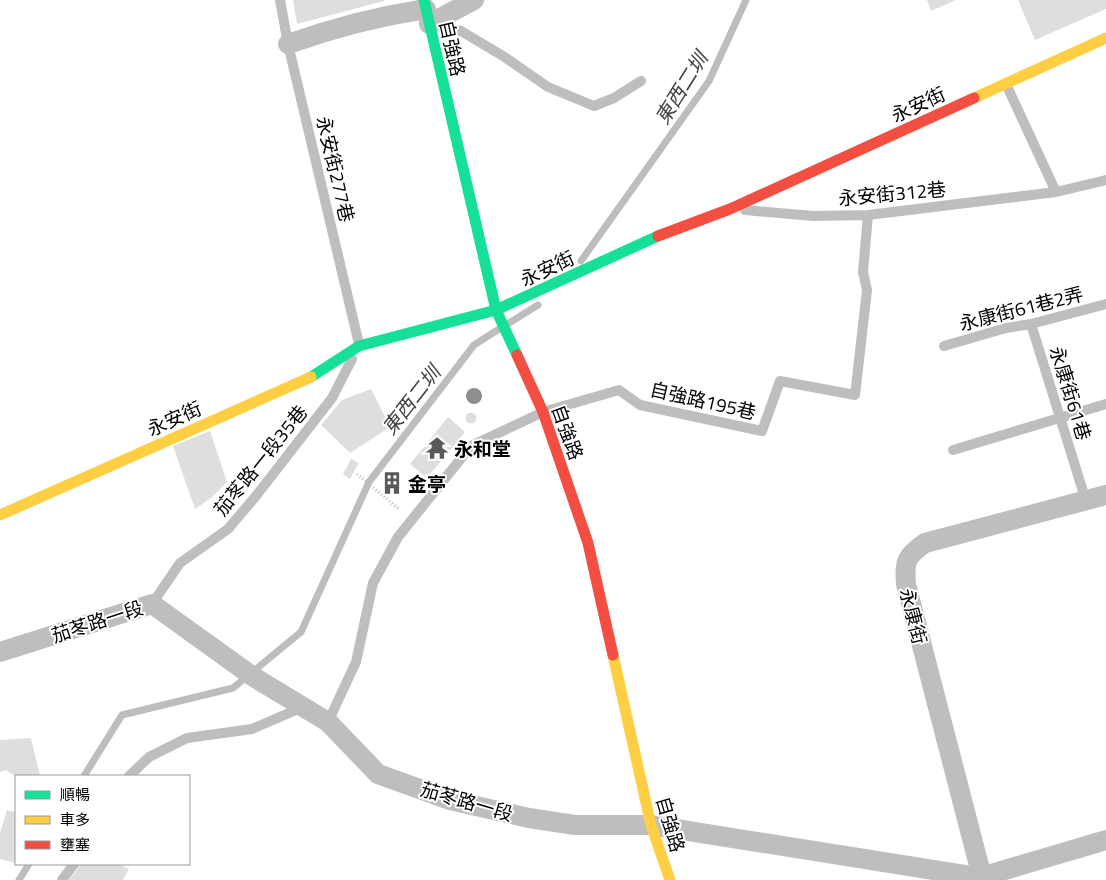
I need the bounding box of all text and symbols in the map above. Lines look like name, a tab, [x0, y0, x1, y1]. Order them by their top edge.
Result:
street label: 自強路	[432, 17, 474, 79]
water label: 東西二圳	[647, 43, 717, 130]
street label: 永安街	[886, 79, 950, 129]
street label: 永安街277巷	[310, 113, 362, 225]
street label: 永安街312巷	[837, 174, 947, 212]
street label: 永安街	[515, 243, 579, 293]
street label: 永康街61巷2弄	[956, 279, 1086, 337]
street label: 永康街61巷	[1043, 342, 1099, 444]
water label: 東西二圳	[374, 357, 450, 441]
street label: 自強路195巷	[647, 374, 759, 426]
street label: 永安街	[142, 393, 206, 443]
street label: 茄苳路一段35巷	[206, 398, 314, 522]
street label: 自強路	[545, 400, 591, 464]
place label: 永和堂	[454, 434, 511, 463]
temple icon: 永和堂	[424, 435, 450, 461]
place label: 金亭	[408, 469, 446, 498]
building icon: 金亭	[379, 470, 405, 496]
street label: 永康街	[893, 585, 935, 647]
street label: 茄苳路一段	[47, 593, 147, 649]
street label: 茄苳路一段	[417, 774, 517, 828]
legend	[15, 775, 190, 865]
text: 順暢	[60, 783, 90, 806]
street label: 自強路	[649, 793, 693, 855]
text: 車多	[60, 808, 90, 831]
text: 壅塞	[60, 833, 90, 856]

